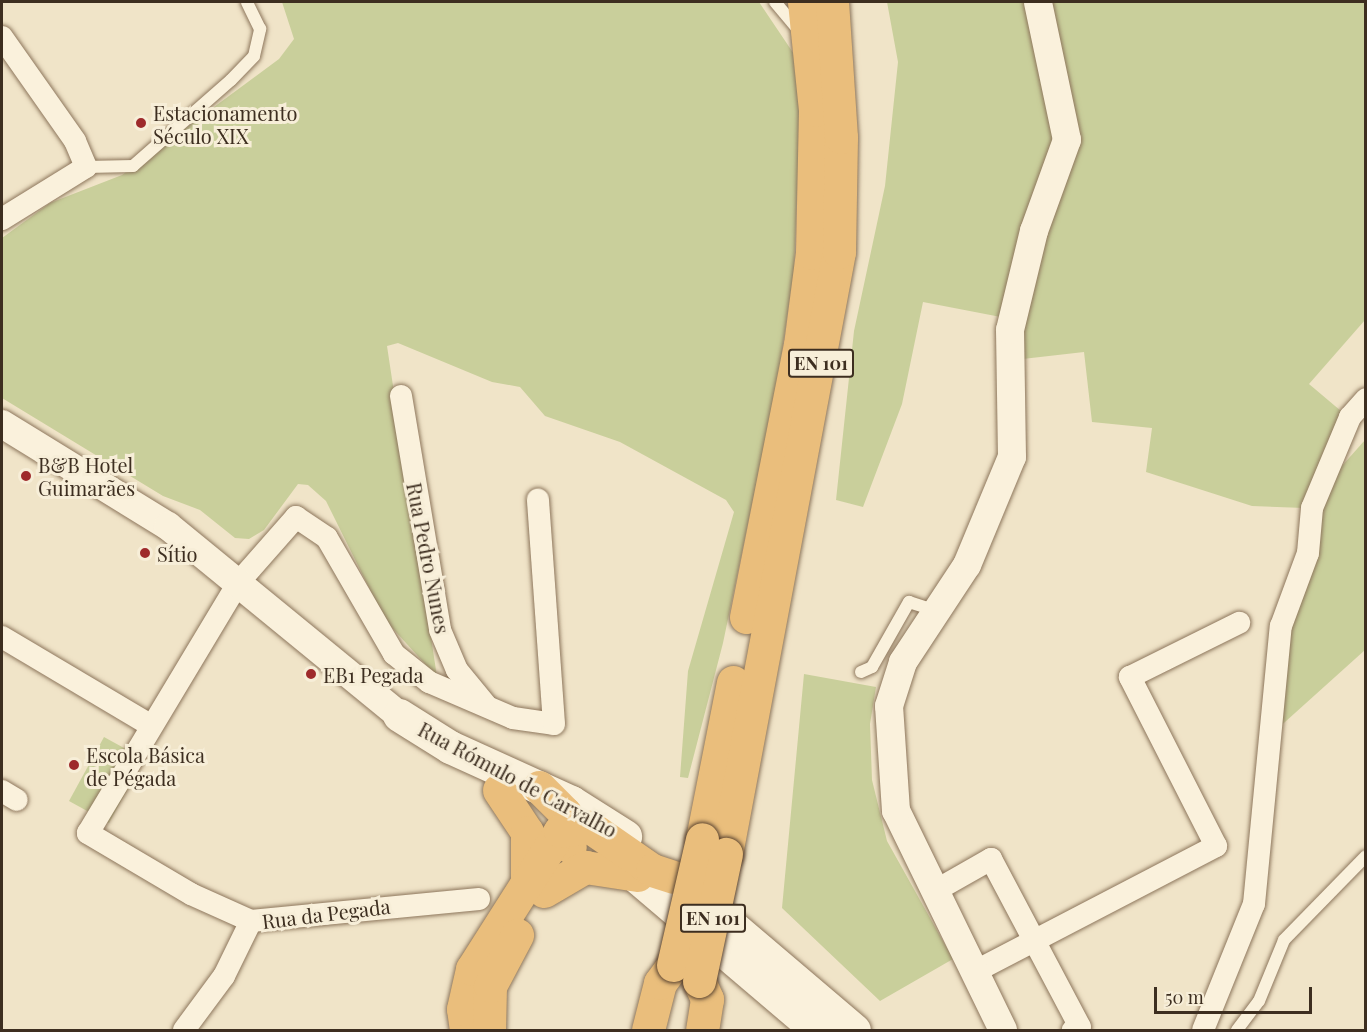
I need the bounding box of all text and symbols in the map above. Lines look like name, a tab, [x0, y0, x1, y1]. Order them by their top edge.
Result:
place label: Estacionamento Século XIX	[153, 100, 297, 147]
marker: Estacionamento Século XIX	[134, 116, 148, 130]
road number: EN 101	[788, 348, 854, 378]
place label: B&B Hotel Guimarães	[38, 452, 135, 499]
marker: B&B Hotel Guimarães	[19, 469, 33, 483]
street label: Rua Pedro Nunes	[403, 480, 455, 636]
place label: Sítio	[157, 541, 198, 565]
marker: Sítio	[138, 546, 152, 560]
place label: EB1 Pegada	[323, 662, 424, 686]
marker: EB1 Pegada	[304, 667, 318, 681]
street label: Rua Rómulo de Carvalho	[415, 716, 621, 842]
place label: Escola Básica de Pégada	[86, 742, 205, 789]
marker: Escola Básica de Pégada	[67, 758, 81, 772]
street label: Rua da Pegada	[260, 893, 392, 933]
road number: EN 101	[680, 903, 746, 933]
scale bar	[1157, 975, 1314, 1013]
text: 50 m	[1165, 985, 1204, 1009]

